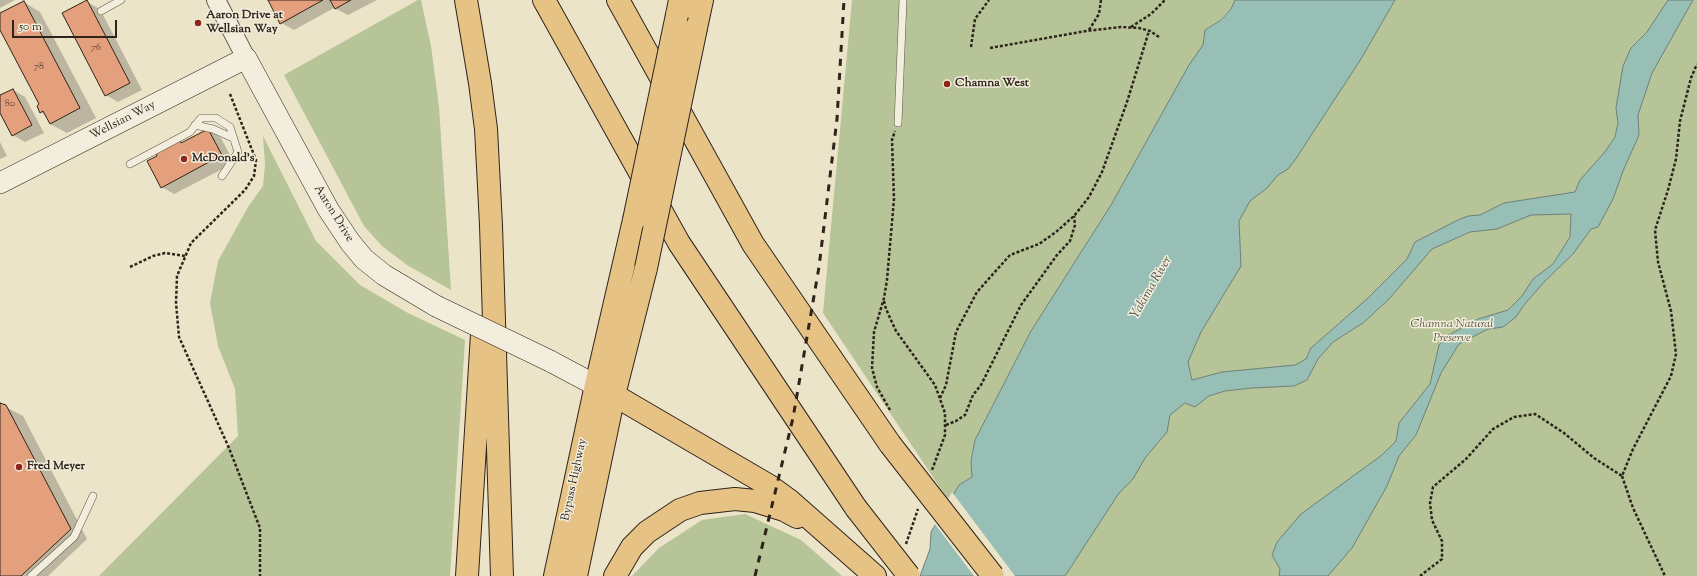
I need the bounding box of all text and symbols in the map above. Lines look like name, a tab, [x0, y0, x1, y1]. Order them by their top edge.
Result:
place label: Aaron Drive at Wellsian Way	[206, 9, 283, 37]
scale bar	[14, 12, 119, 38]
text: 50 m	[19, 18, 42, 36]
marker: Aaron Drive at Wellsian Way	[193, 18, 203, 28]
house number: 76	[91, 42, 101, 54]
house number: 78	[34, 61, 44, 73]
place label: Chamna West	[955, 77, 1029, 91]
marker: Chamna West	[942, 79, 952, 89]
house number: 80	[5, 98, 15, 110]
street label: Wellsian Way	[88, 98, 158, 144]
place label: McDonald's	[192, 152, 254, 166]
marker: McDonald's	[179, 154, 189, 164]
street label: Aaron Drive	[310, 183, 356, 245]
water label: Yakima River	[1128, 254, 1176, 322]
park label: Chamna Natural Preserve	[1411, 318, 1493, 346]
street label: Bypass Highway	[559, 438, 591, 522]
place label: Fred Meyer	[27, 460, 85, 474]
marker: Fred Meyer	[14, 462, 24, 472]

